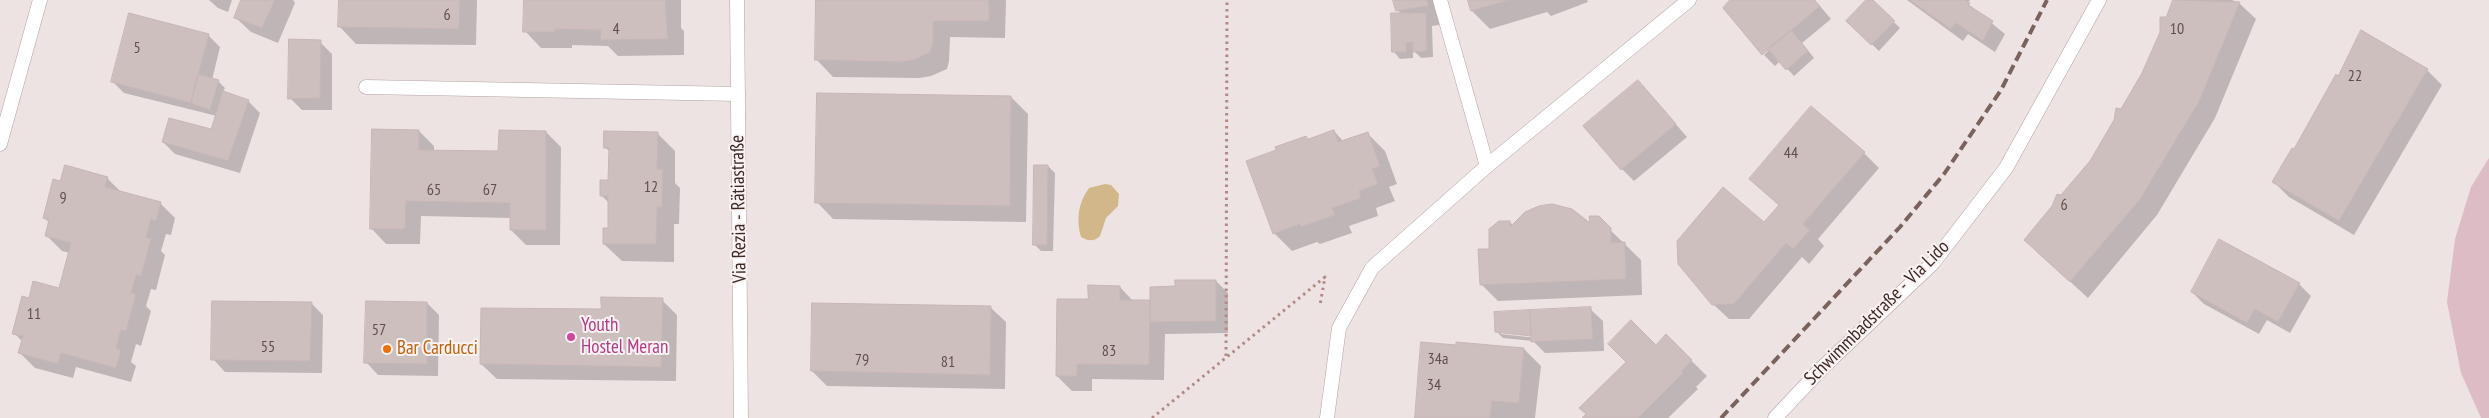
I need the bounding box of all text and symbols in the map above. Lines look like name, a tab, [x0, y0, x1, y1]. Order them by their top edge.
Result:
house number: 6	[443, 5, 451, 25]
house number: 4	[612, 19, 620, 39]
house number: 10	[2170, 19, 2184, 39]
house number: 5	[133, 38, 141, 58]
house number: 22	[2348, 66, 2362, 86]
street label: Via Rezia - Rätiastraße	[726, 135, 752, 283]
house number: 44	[1784, 143, 1798, 163]
house number: 12	[644, 177, 658, 197]
house number: 65	[427, 180, 441, 200]
house number: 67	[483, 180, 497, 200]
house number: 9	[59, 188, 67, 208]
house number: 6	[2060, 195, 2068, 215]
street label: Schwimmbadstraße - Via Lido	[1800, 236, 1954, 390]
house number: 11	[27, 304, 41, 324]
place label: Youth Hostel Meran	[581, 315, 668, 359]
house number: 57	[372, 320, 386, 340]
marker: Youth Hostel Meran	[565, 331, 577, 343]
house number: 55	[261, 337, 275, 357]
place label: Bar Carducci	[397, 338, 478, 360]
house number: 83	[1102, 341, 1116, 361]
marker: Bar Carducci	[381, 343, 393, 355]
house number: 34a	[1428, 349, 1448, 369]
house number: 79	[855, 350, 869, 370]
house number: 81	[941, 352, 955, 372]
house number: 34	[1427, 375, 1441, 395]

